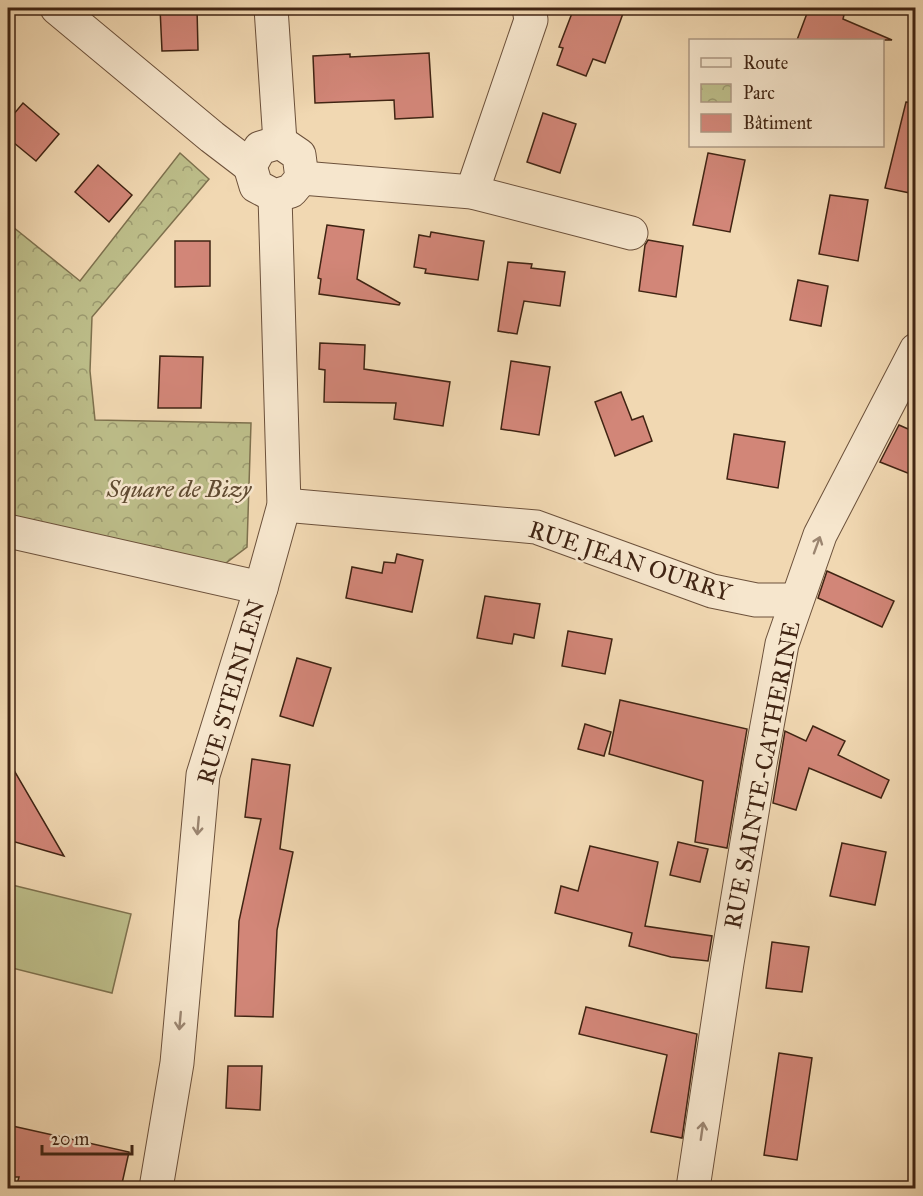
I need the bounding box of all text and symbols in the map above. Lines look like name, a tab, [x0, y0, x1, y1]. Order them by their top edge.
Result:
legend	[689, 39, 884, 147]
text: Route	[743, 52, 788, 74]
text: Parc	[743, 82, 775, 104]
text: Bâtiment	[743, 112, 813, 134]
park label: Square de Bizy	[106, 474, 252, 504]
street label: RUE JEAN OURRY	[525, 514, 736, 608]
one-way arrow	[812, 536, 823, 555]
street label: RUE STEINLEN	[190, 596, 272, 788]
street label: RUE SAINTE-CATHERINE	[717, 619, 807, 931]
one-way arrow	[192, 816, 203, 836]
one-way arrow	[175, 1010, 186, 1030]
scale bar	[42, 1118, 132, 1156]
one-way arrow	[696, 1121, 707, 1141]
text: 20 m	[51, 1128, 89, 1150]

